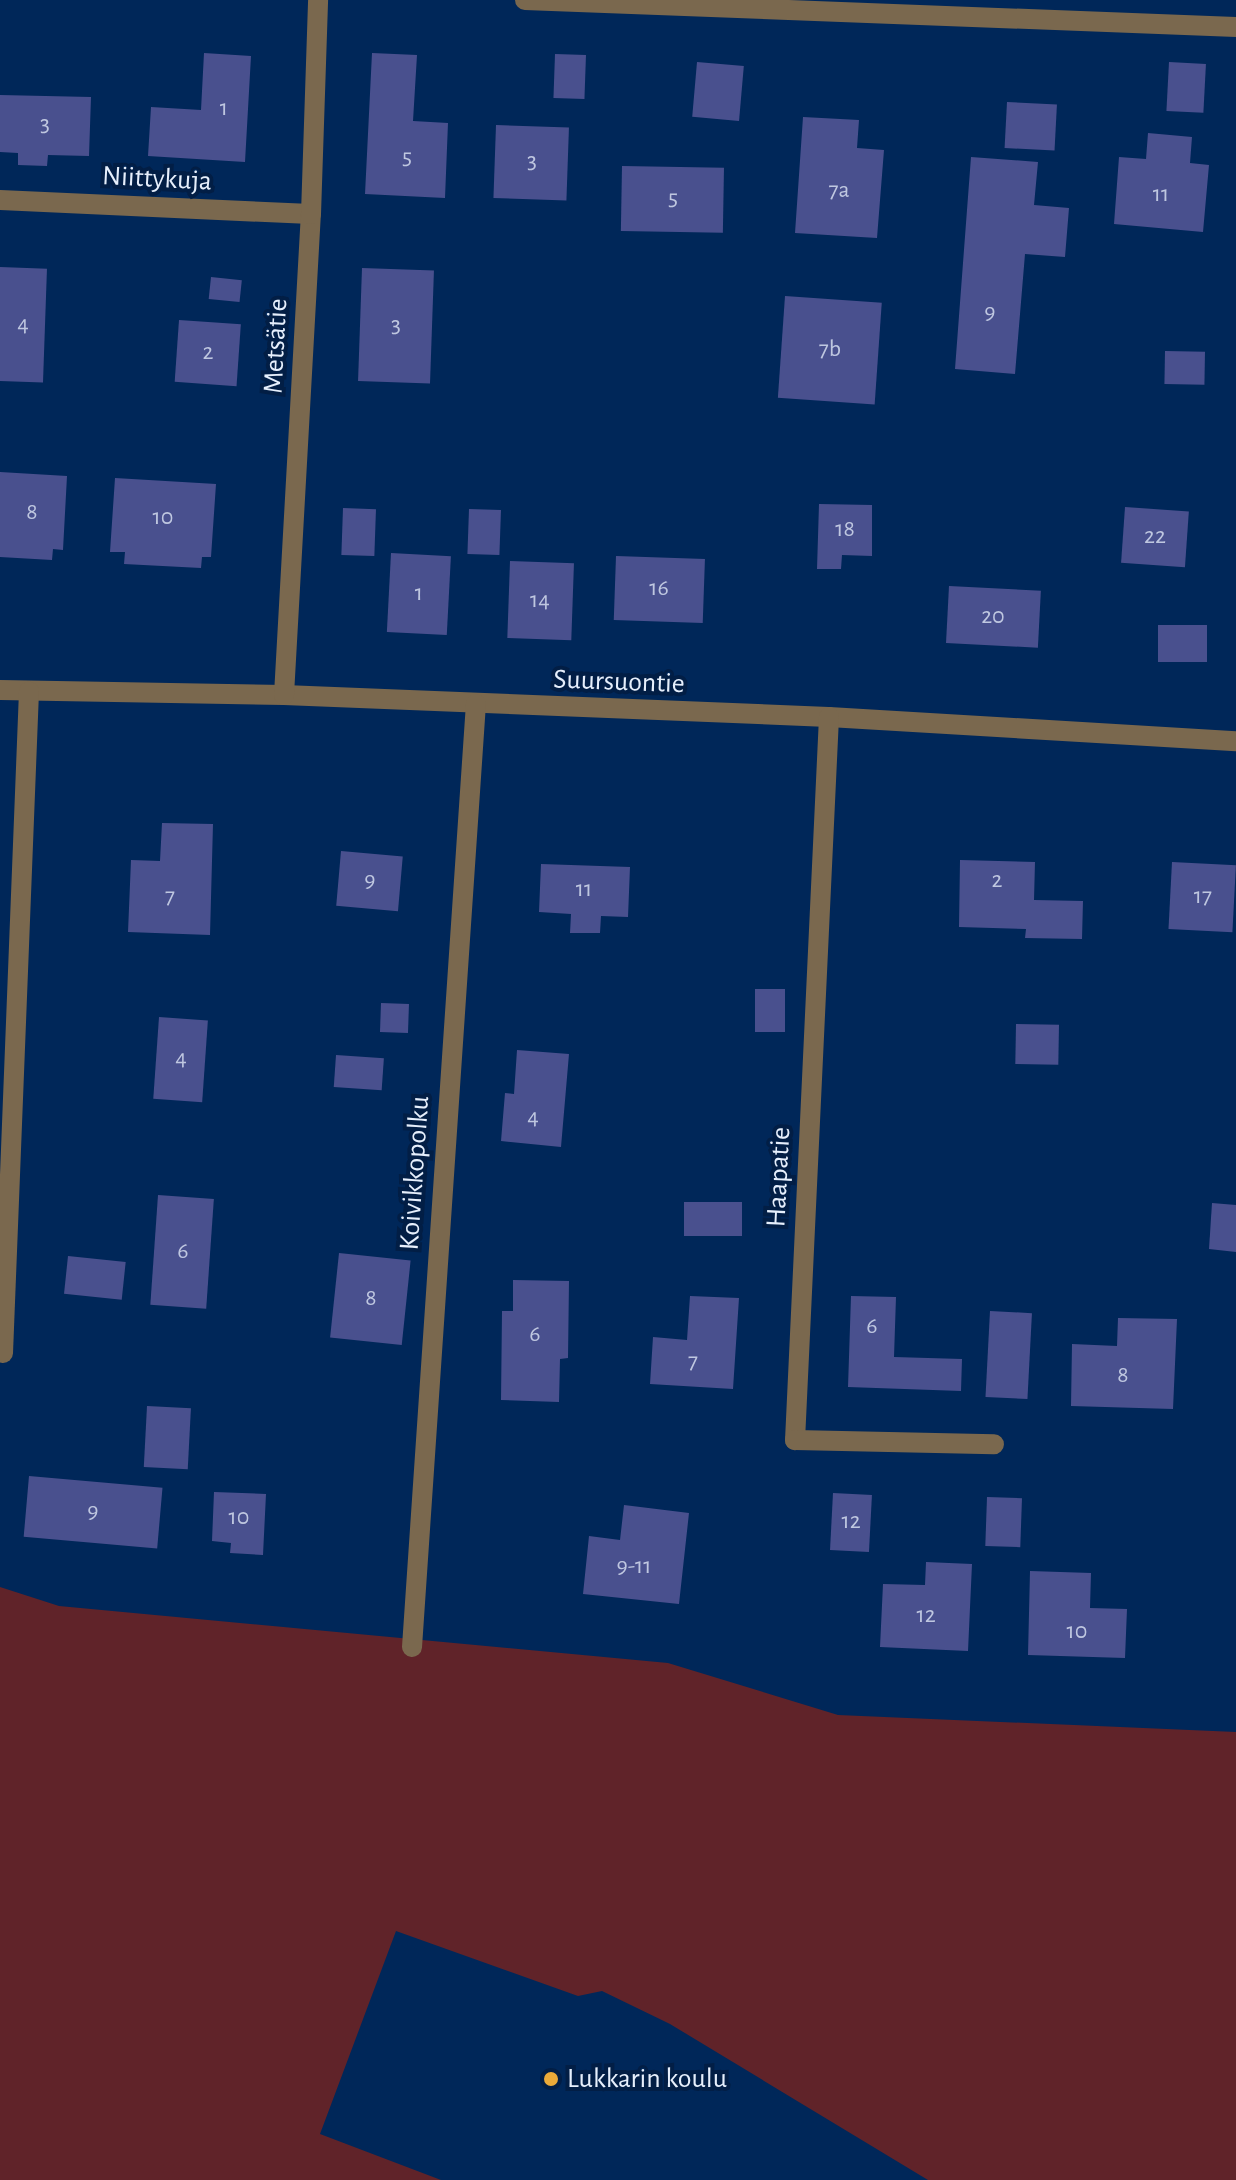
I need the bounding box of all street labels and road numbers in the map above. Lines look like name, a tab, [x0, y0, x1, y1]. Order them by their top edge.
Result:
street label: Niittykuja	[101, 159, 213, 199]
street label: Metsätie	[257, 298, 295, 394]
street label: Suursuontie	[553, 663, 685, 701]
street label: Koivikkopolku	[393, 1095, 437, 1251]
street label: Haapatie	[760, 1126, 798, 1228]

